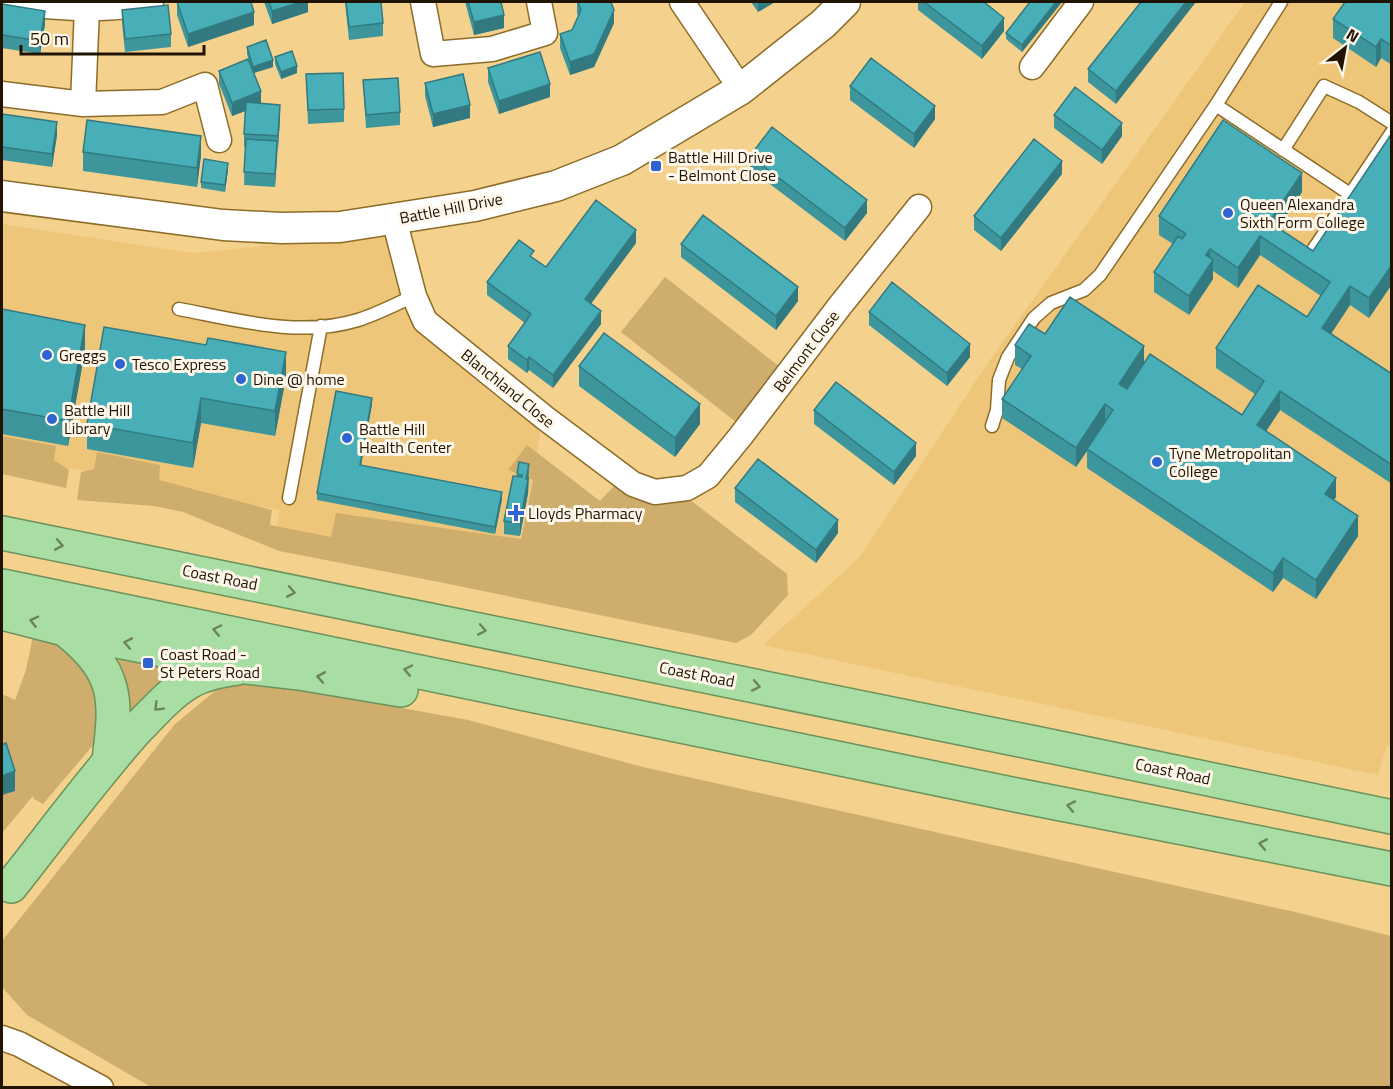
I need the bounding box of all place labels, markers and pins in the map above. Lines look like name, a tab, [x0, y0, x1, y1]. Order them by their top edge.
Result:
place label: Battle Hill Drive - Belmont Close	[668, 145, 776, 187]
marker: Battle Hill Drive - Belmont Close	[649, 159, 663, 173]
place label: Queen Alexandra Sixth Form College	[1240, 192, 1365, 234]
marker: Queen Alexandra Sixth Form College	[1221, 206, 1235, 220]
place label: Greggs	[59, 343, 106, 367]
marker: Greggs	[40, 348, 54, 362]
place label: Tesco Express	[132, 352, 226, 376]
marker: Tesco Express	[113, 357, 127, 371]
place label: Dine @ home	[253, 367, 345, 391]
marker: Dine @ home	[234, 372, 248, 386]
place label: Battle Hill Library	[64, 398, 130, 440]
marker: Battle Hill Library	[45, 412, 59, 426]
place label: Battle Hill Health Center	[359, 417, 452, 459]
marker: Battle Hill Health Center	[340, 431, 354, 445]
place label: Tyne Metropolitan College	[1169, 441, 1291, 483]
marker: Tyne Metropolitan College	[1150, 455, 1164, 469]
place label: Lloyds Pharmacy	[528, 501, 643, 525]
marker: Lloyds Pharmacy	[509, 506, 523, 520]
place label: Coast Road - St Peters Road	[160, 642, 260, 684]
marker: Coast Road - St Peters Road	[141, 656, 155, 670]

